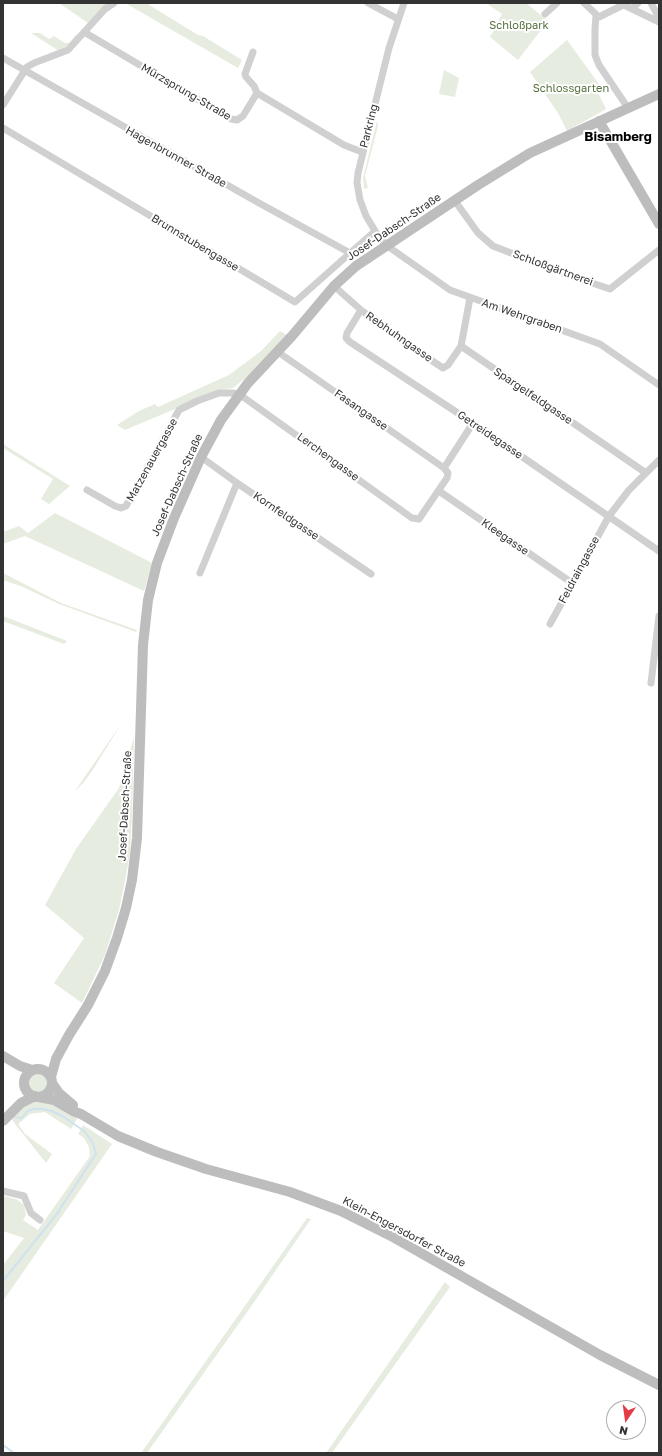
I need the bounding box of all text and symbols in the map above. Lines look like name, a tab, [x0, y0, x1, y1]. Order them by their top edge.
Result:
park label: Schloßpark	[489, 19, 549, 33]
street label: Mürzsprung-Straße	[139, 61, 233, 123]
park label: Schlossgarten	[533, 82, 609, 96]
street label: Parkring	[357, 103, 381, 149]
street label: Hagenbrunner Straße	[123, 124, 229, 190]
district label: Bisamberg	[584, 129, 652, 145]
street label: Josef-Dabsch-Straße	[344, 191, 444, 263]
street label: Brunnstubengasse	[149, 212, 241, 274]
street label: Schloßgärtnerei	[511, 247, 595, 289]
street label: Am Wehrgraben	[480, 296, 564, 336]
street label: Rebhuhngasse	[363, 309, 435, 365]
street label: Spargelfeldgasse	[491, 365, 575, 427]
street label: Fasangasse	[332, 387, 390, 433]
street label: Getreidegasse	[455, 408, 525, 462]
street label: Matzenauergasse	[124, 416, 180, 504]
street label: Lerchengasse	[294, 430, 362, 484]
street label: Josef-Dabsch-Straße	[148, 432, 206, 538]
street label: Kornfeldgasse	[251, 489, 321, 543]
street label: Kleegasse	[479, 516, 531, 558]
street label: Feldraingasse	[556, 534, 602, 606]
street label: Josef-Dabsch-Straße	[116, 750, 134, 862]
street label: Klein-Engersdorfer Straße	[340, 1194, 468, 1270]
north arrow	[606, 1400, 646, 1440]
text: N	[618, 1424, 629, 1438]

